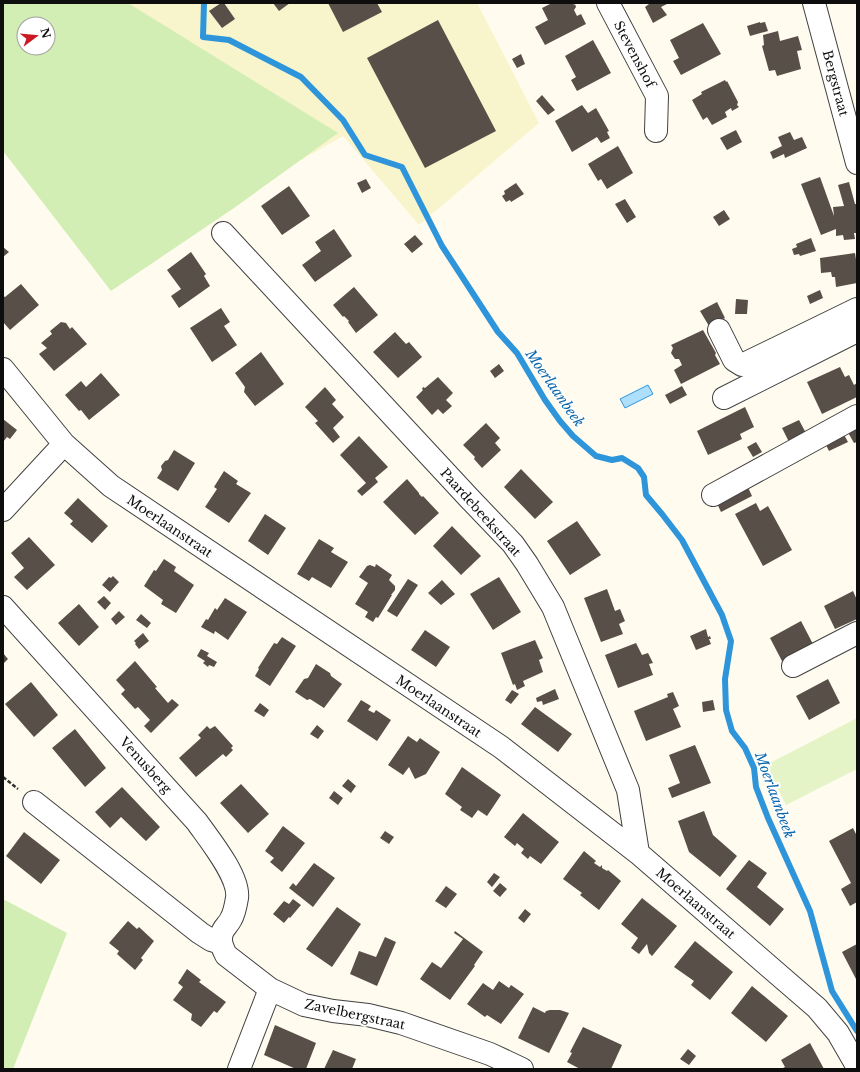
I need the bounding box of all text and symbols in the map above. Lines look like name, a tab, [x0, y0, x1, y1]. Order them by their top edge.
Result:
north arrow	[16, 16, 56, 56]
street label: Stevenshof	[610, 18, 660, 92]
text: N	[37, 26, 54, 41]
street label: Bergstraat	[819, 48, 853, 118]
water label: Moerlaanbeek	[521, 345, 588, 430]
street label: Paardebeekstraat	[436, 465, 525, 560]
street label: Moerlaanstraat	[124, 491, 216, 561]
street label: Moerlaanstraat	[393, 671, 485, 741]
street label: Venusberg	[115, 733, 176, 797]
water label: Moerlaanbeek	[751, 749, 799, 841]
street label: Moerlaanstraat	[652, 864, 739, 943]
street label: Zavelbergstraat	[303, 996, 407, 1033]

